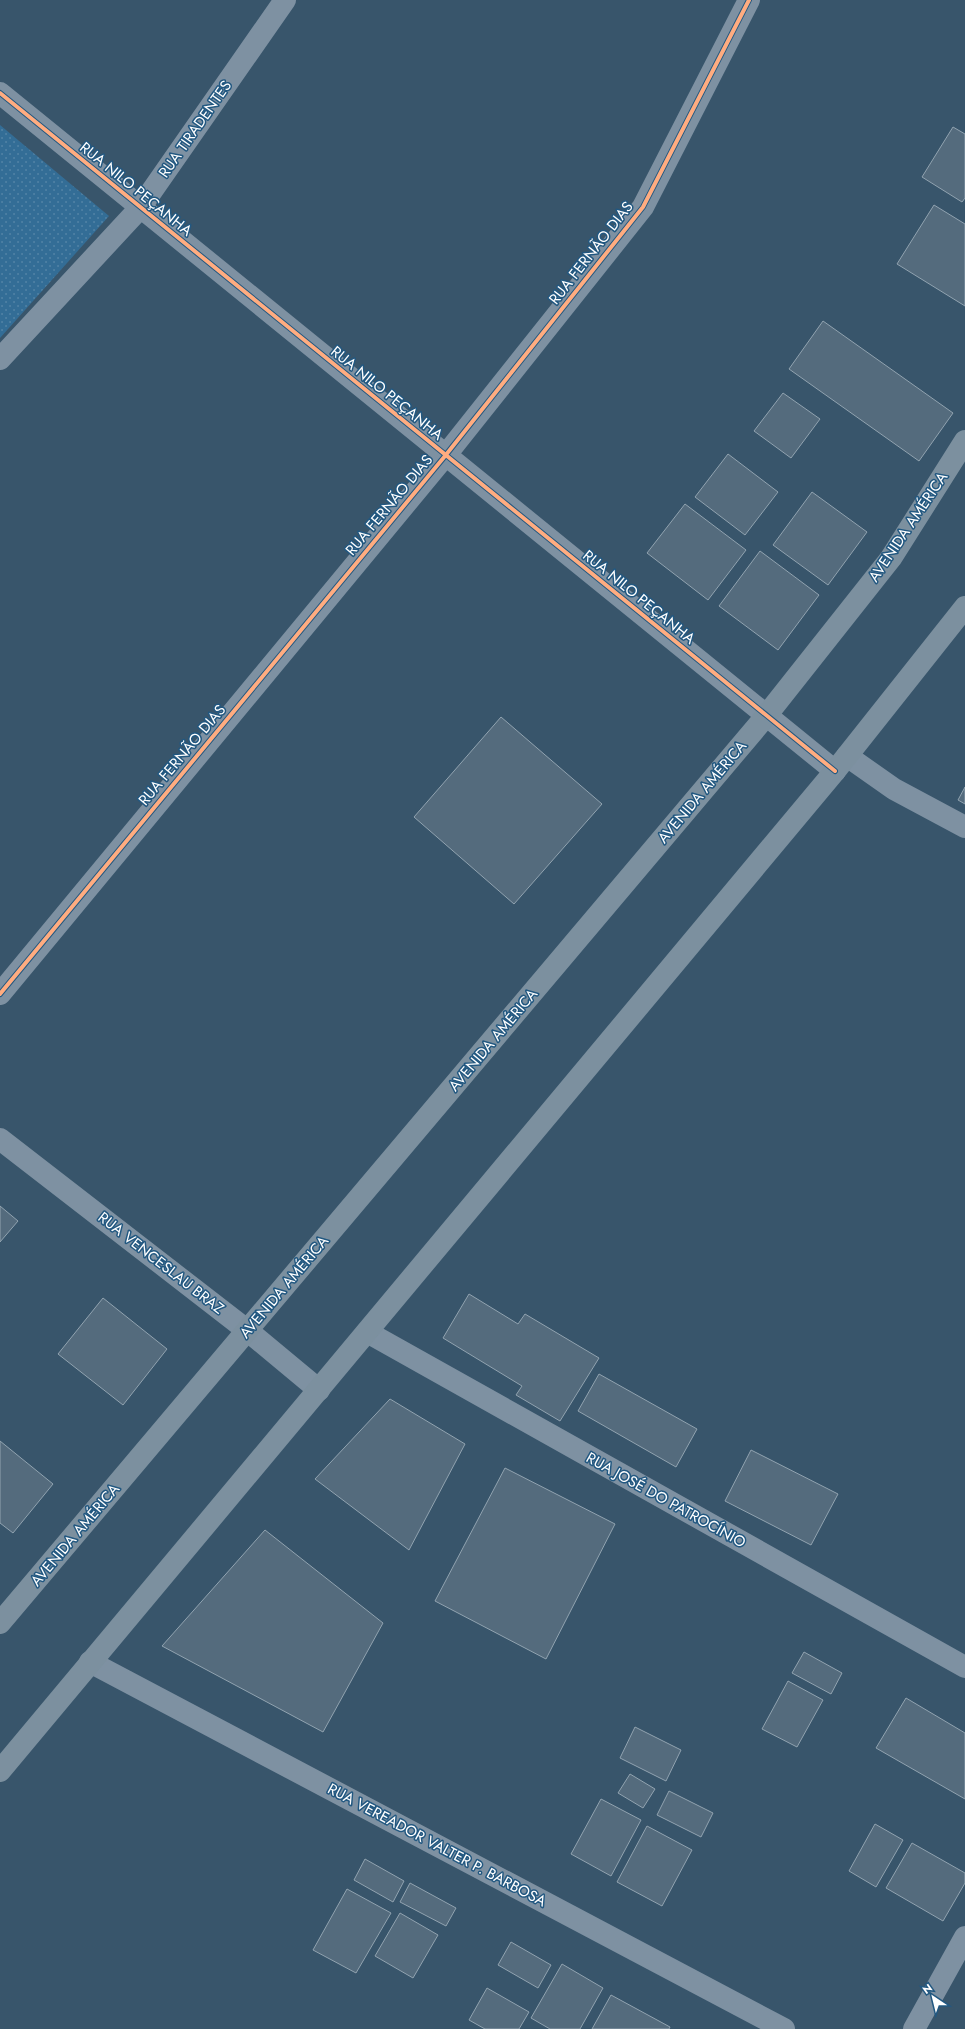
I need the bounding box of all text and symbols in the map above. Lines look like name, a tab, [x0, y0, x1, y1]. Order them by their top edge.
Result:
street label: RUA TIRADENTES	[153, 76, 237, 182]
street label: RUA NILO PEÇANHA	[75, 137, 197, 241]
street label: RUA FERNÃO DIAS	[544, 197, 638, 309]
street label: RUA NILO PEÇANHA	[326, 341, 448, 445]
street label: RUA FERNÃO DIAS	[340, 450, 438, 560]
street label: AVENIDA AMÉRICA	[863, 468, 953, 586]
street label: RUA NILO PEÇANHA	[578, 545, 700, 649]
street label: RUA FERNÃO DIAS	[133, 700, 231, 810]
street label: AVENIDA AMÉRICA	[652, 736, 752, 848]
street label: AVENIDA AMÉRICA	[443, 984, 543, 1096]
street label: RUA VENCESLAU BRAZ	[93, 1207, 229, 1319]
street label: AVENIDA AMÉRICA	[234, 1231, 334, 1343]
street label: RUA JOSÉ DO PATROCÍNIO	[582, 1447, 750, 1553]
street label: AVENIDA AMÉRICA	[25, 1479, 125, 1591]
street label: RUA VEREADOR VALTER P. BARBOSA	[324, 1778, 550, 1912]
north arrow	[913, 1977, 953, 2017]
text: N	[919, 1980, 935, 1998]

